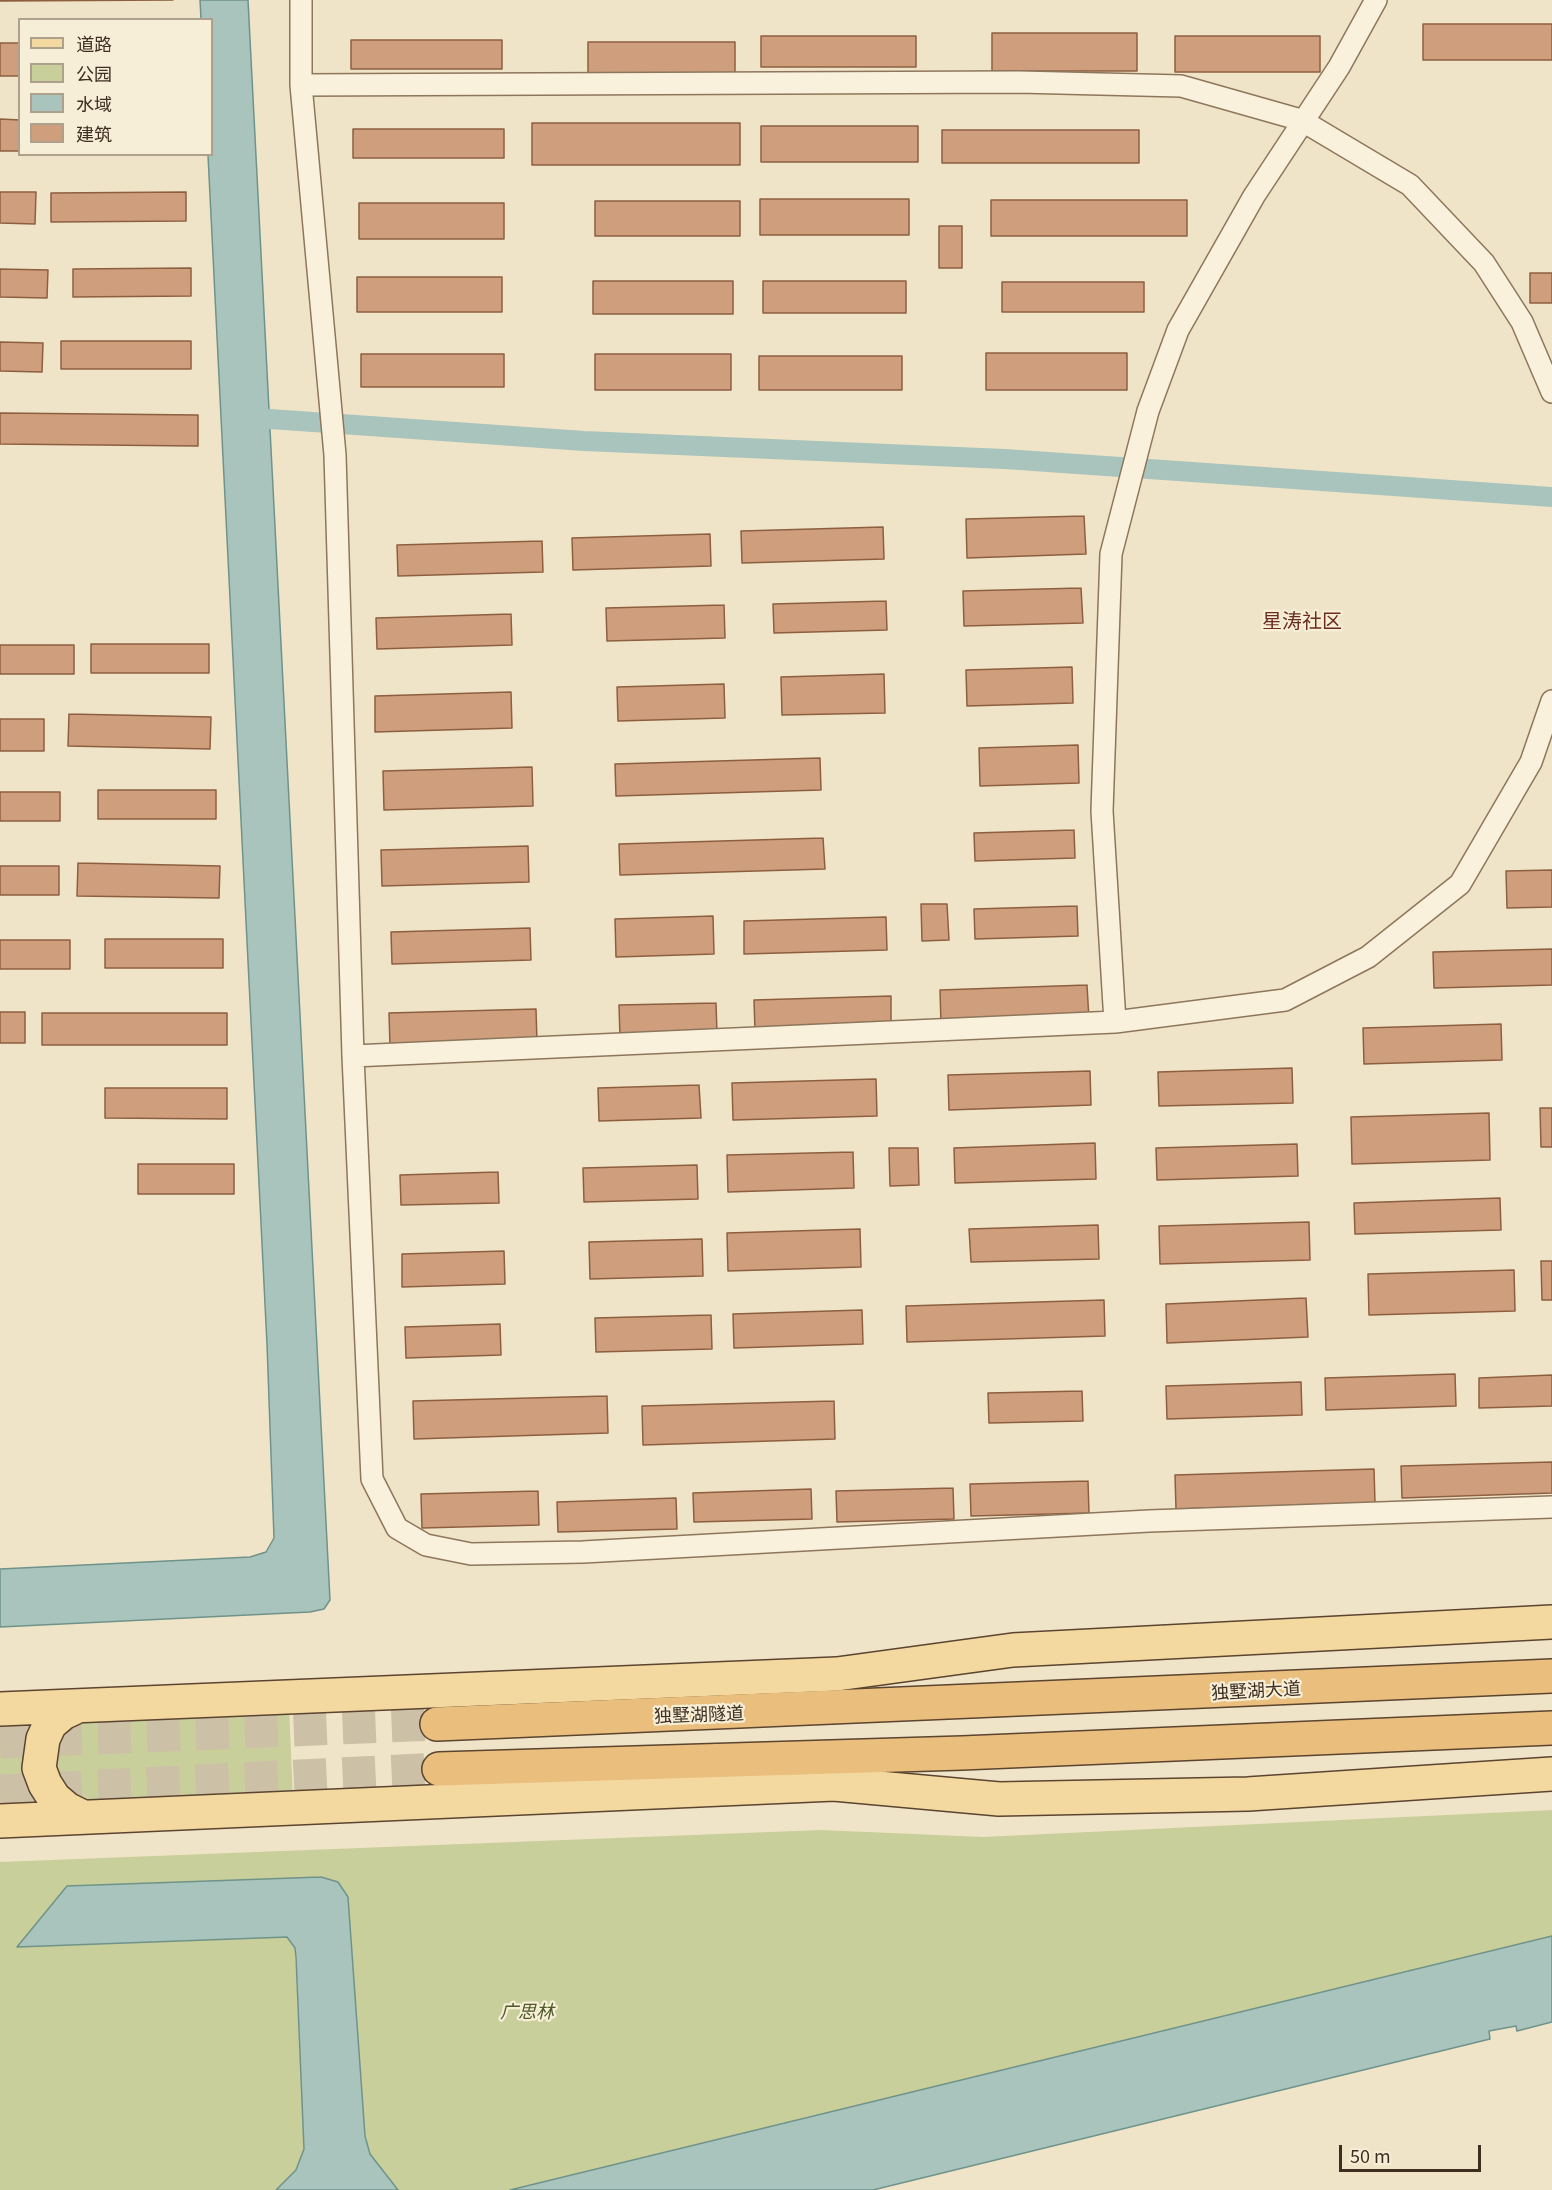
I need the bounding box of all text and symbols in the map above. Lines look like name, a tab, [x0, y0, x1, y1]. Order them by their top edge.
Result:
legend	[18, 18, 213, 156]
text: 道路	[76, 30, 112, 56]
text: 公园	[76, 60, 112, 86]
text: 水域	[76, 90, 112, 116]
text: 建筑	[76, 120, 112, 146]
district label: 星涛社区	[1262, 608, 1342, 632]
street label: 独墅湖大道	[1210, 1677, 1302, 1703]
street label: 独墅湖隧道	[654, 1702, 744, 1726]
park label: 广思林	[500, 2000, 554, 2022]
scale bar	[1342, 2133, 1484, 2171]
text: 50 m	[1350, 2142, 1391, 2168]

